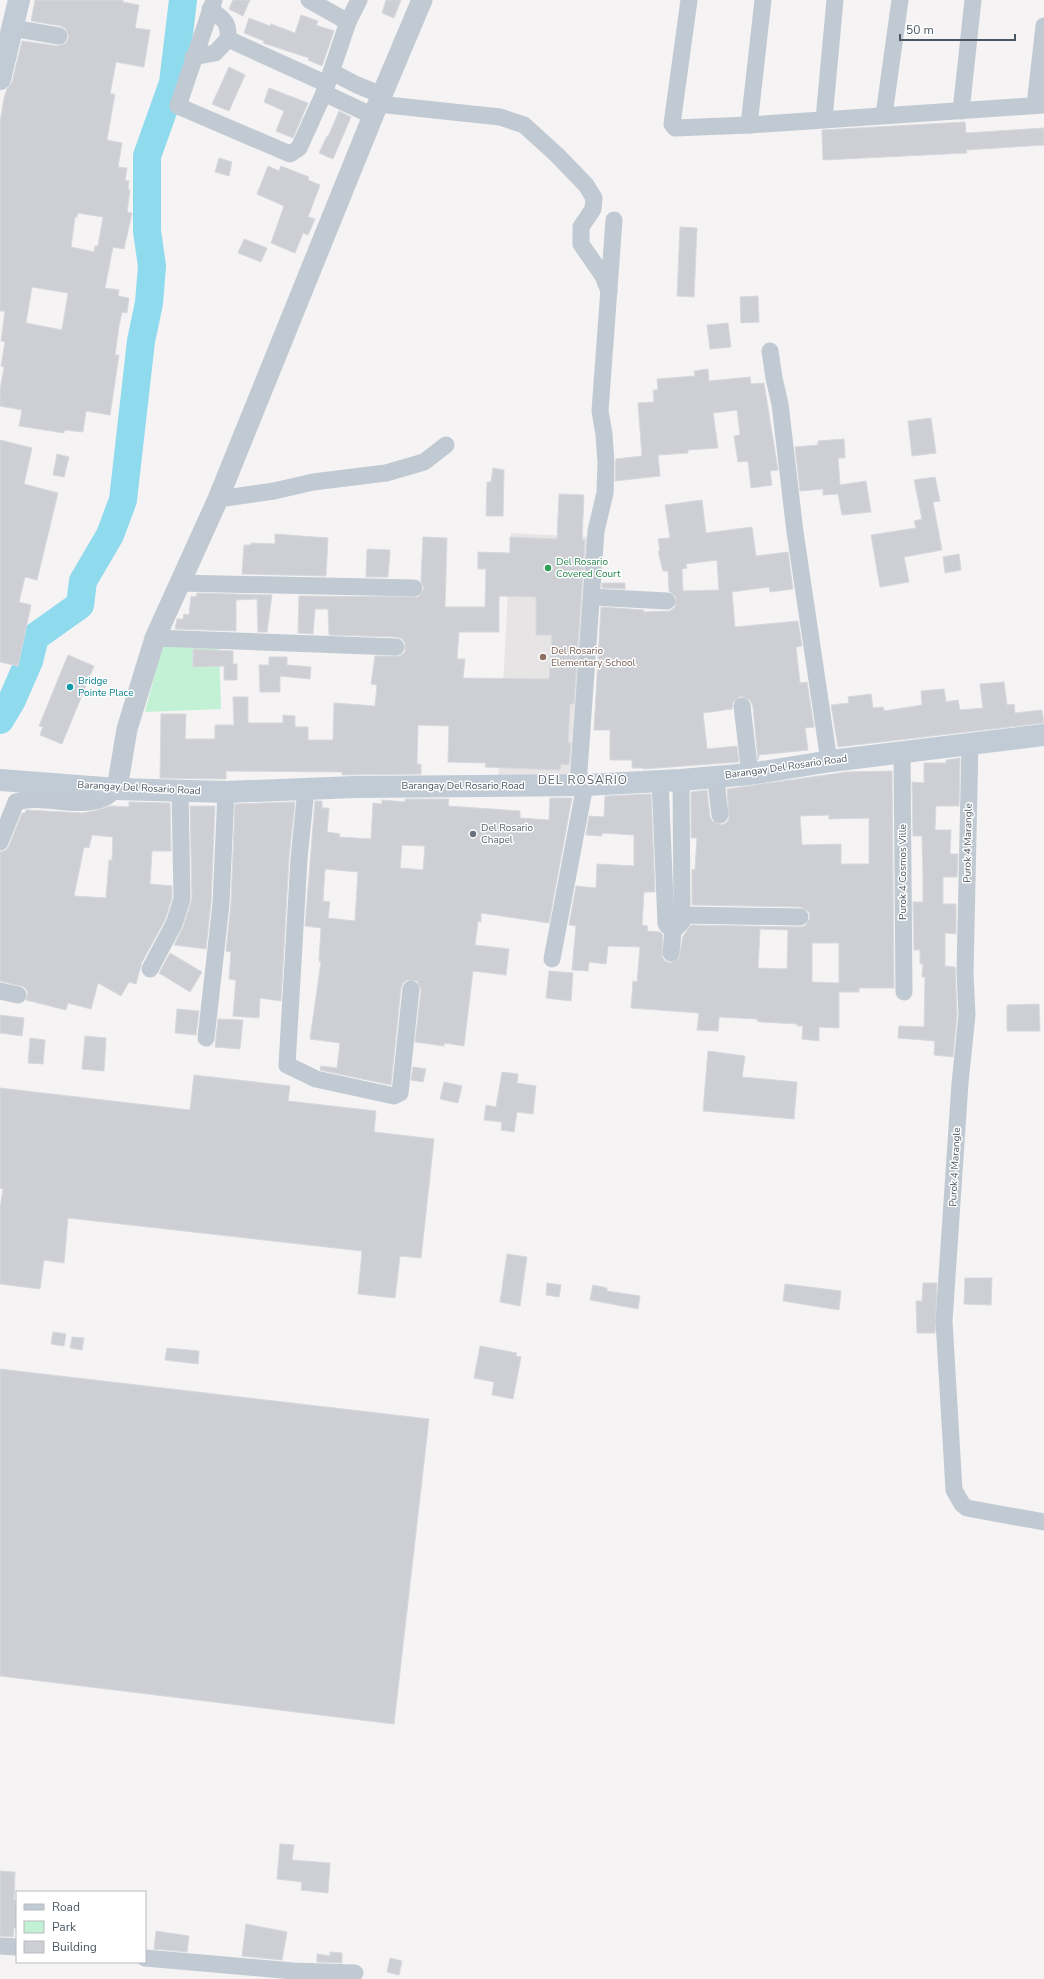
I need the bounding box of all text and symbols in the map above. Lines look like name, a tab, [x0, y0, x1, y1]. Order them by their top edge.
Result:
scale bar	[900, 16, 1015, 42]
text: 50 m	[906, 22, 934, 38]
place label: Del Rosario Covered Court	[556, 555, 621, 581]
marker: Del Rosario Covered Court	[543, 563, 553, 573]
place label: Del Rosario Elementary School	[551, 644, 636, 670]
marker: Del Rosario Elementary School	[538, 652, 548, 662]
place label: Bridge Pointe Place	[78, 674, 133, 700]
marker: Bridge Pointe Place	[65, 682, 75, 692]
street label: Barangay Del Rosario Road	[724, 751, 848, 783]
district label: DEL ROSARIO	[538, 772, 628, 788]
street label: Barangay Del Rosario Road	[77, 778, 201, 798]
street label: Barangay Del Rosario Road	[401, 779, 525, 793]
street label: Purok 4 Marangle	[960, 803, 976, 883]
place label: Del Rosario Chapel	[481, 821, 533, 847]
street label: Purok 4 Cosmos Ville	[896, 824, 910, 920]
marker: Del Rosario Chapel	[468, 829, 478, 839]
street label: Purok 4 Marangle	[946, 1127, 964, 1207]
legend	[16, 1891, 146, 1963]
text: Road	[52, 1899, 80, 1915]
text: Park	[52, 1919, 77, 1935]
text: Building	[52, 1939, 97, 1955]

